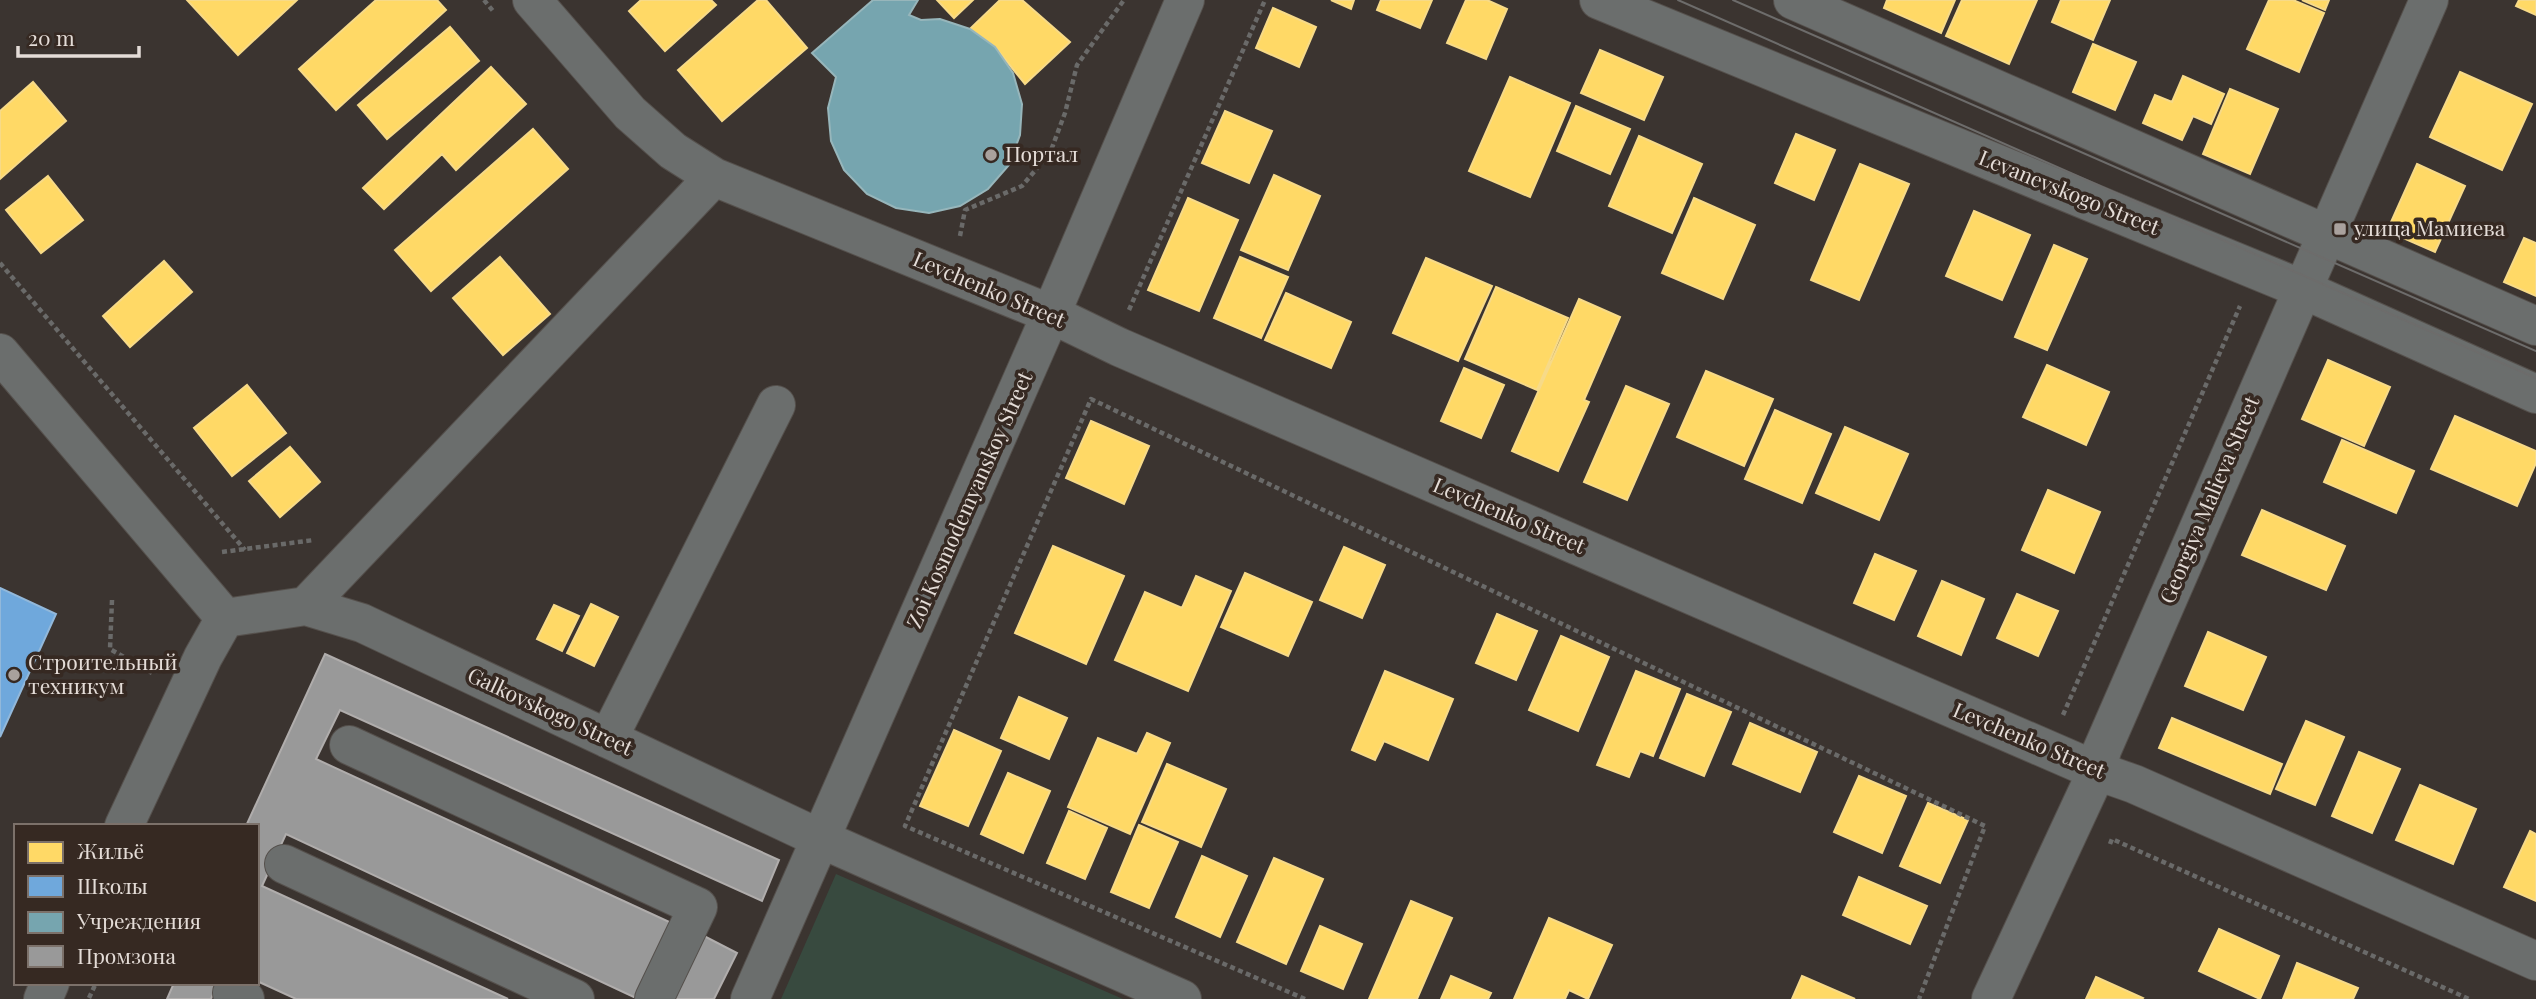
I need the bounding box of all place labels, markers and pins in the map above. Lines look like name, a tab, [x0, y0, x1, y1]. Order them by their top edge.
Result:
place label: Портал	[1005, 139, 1078, 167]
marker: Портал	[983, 147, 999, 163]
place label: улица Мамиева	[2353, 213, 2506, 241]
marker: улица Мамиева	[2332, 221, 2348, 237]
place label: Строительный техникум	[28, 647, 177, 699]
marker: Строительный техникум	[6, 667, 22, 683]

